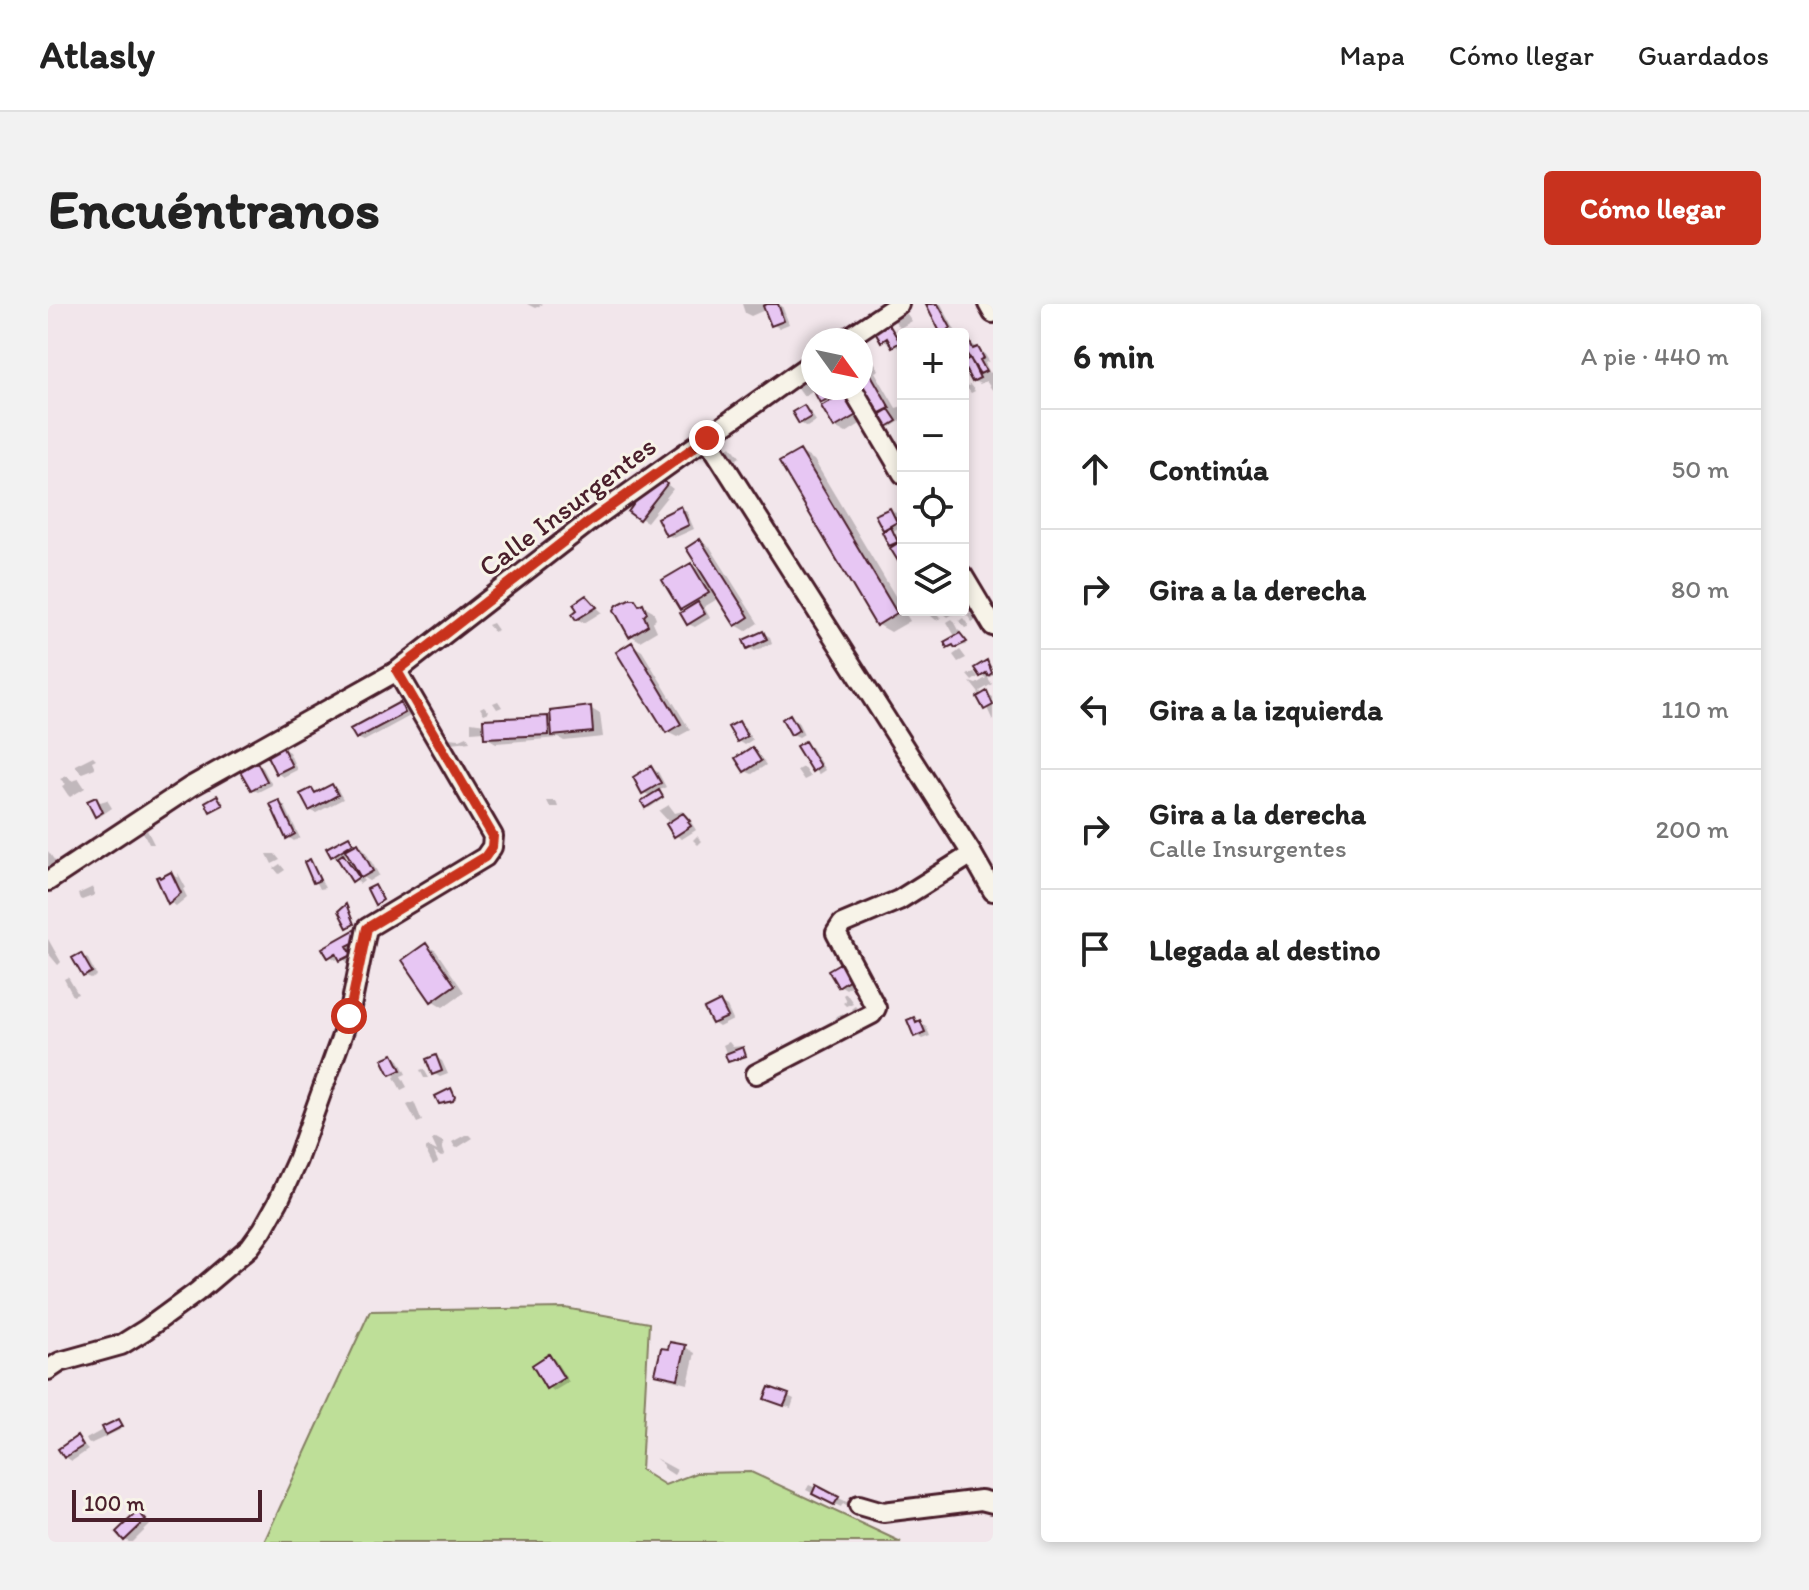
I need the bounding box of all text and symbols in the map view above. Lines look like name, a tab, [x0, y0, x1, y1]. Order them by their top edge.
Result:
text: Atlasly	[40, 32, 155, 78]
text: Mapa	[1340, 38, 1405, 72]
text: Cómo llegar	[1449, 38, 1594, 72]
text: Guardados	[1638, 38, 1769, 72]
button: Cómo llegar	[1544, 171, 1761, 245]
text: Encuéntranos	[48, 175, 380, 242]
north arrow	[801, 328, 873, 400]
map controls	[897, 328, 969, 616]
button: +	[897, 328, 969, 400]
text: 6 min	[1073, 336, 1154, 377]
text: A pie · 440 m	[1581, 340, 1729, 372]
button: −	[897, 400, 969, 472]
route end	[689, 420, 725, 456]
street label: Calle Insurgentes	[472, 428, 662, 584]
icon: ahead	[1073, 447, 1117, 491]
text: Continúa	[1149, 451, 1269, 488]
text: 50 m	[1672, 453, 1729, 485]
button: locate	[897, 472, 969, 544]
button: layers	[897, 544, 969, 616]
icon: right	[1073, 567, 1117, 611]
text: Gira a la derecha	[1149, 571, 1366, 608]
text: 80 m	[1671, 573, 1729, 605]
icon: left	[1073, 687, 1117, 731]
text: Gira a la izquierda	[1149, 691, 1383, 728]
text: 110 m	[1661, 693, 1729, 725]
text: Gira a la derecha	[1149, 795, 1366, 832]
icon: right	[1073, 807, 1117, 851]
text: 200 m	[1656, 813, 1729, 845]
text: Calle Insurgentes	[1149, 832, 1347, 864]
icon: arrive	[1073, 927, 1117, 971]
text: Llegada al destino	[1149, 931, 1381, 968]
route start	[331, 998, 367, 1034]
scale bar	[72, 1486, 262, 1522]
text: 100 m	[84, 1490, 145, 1517]

